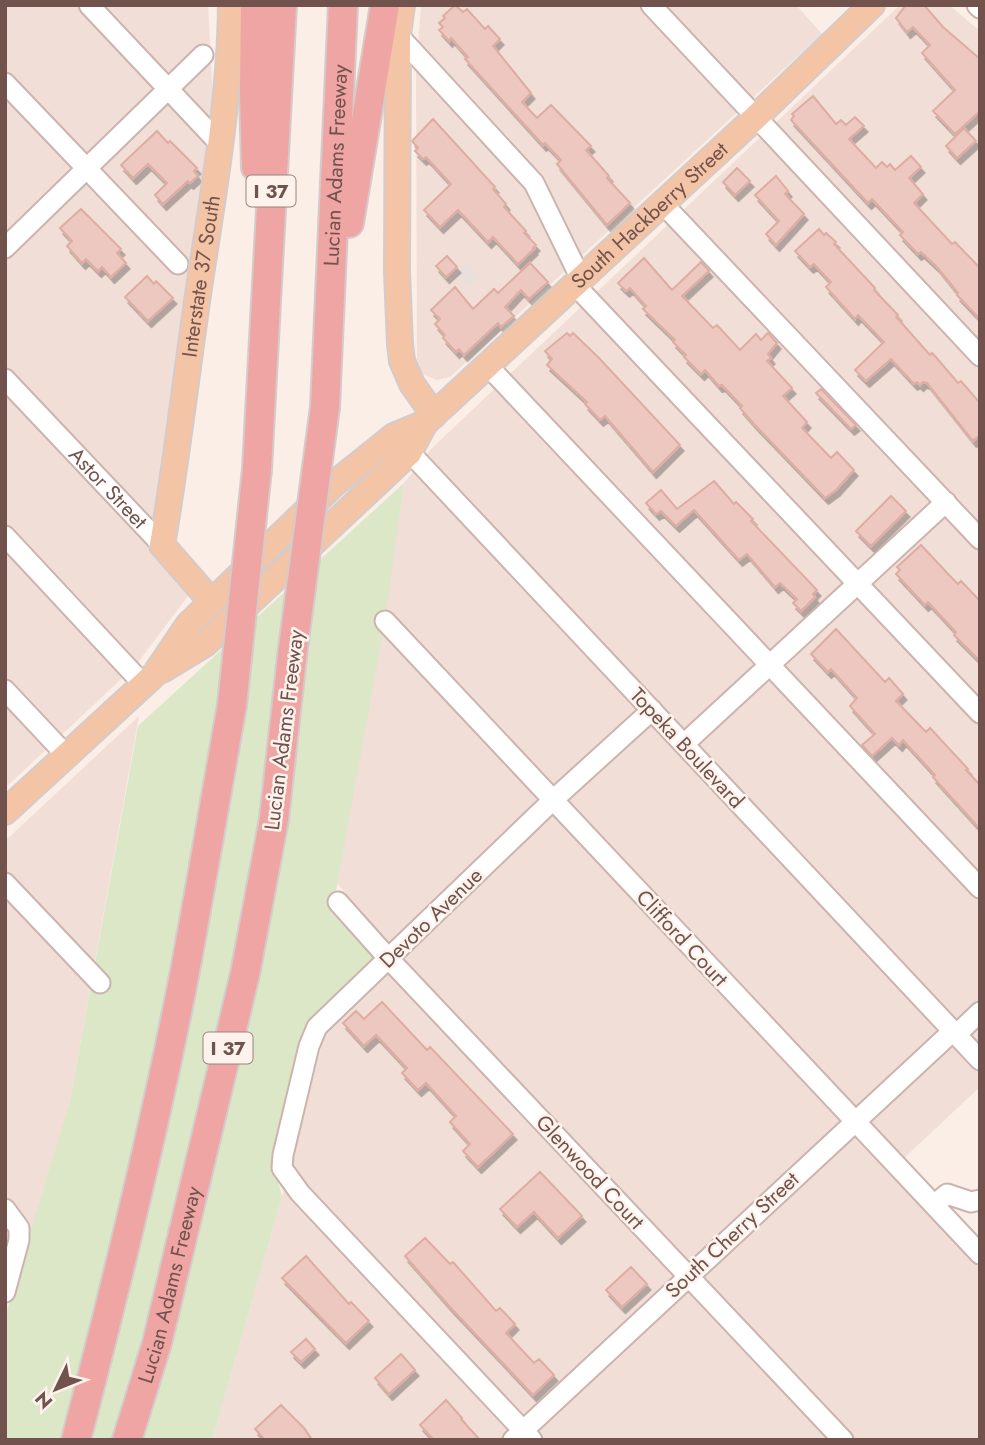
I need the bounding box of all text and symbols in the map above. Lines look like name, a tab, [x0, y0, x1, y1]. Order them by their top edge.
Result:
street label: Lucian Adams Freeway	[316, 63, 355, 267]
street label: South Hackberry Street	[564, 135, 735, 296]
road number: I 37	[246, 176, 296, 206]
street label: Interstate 37 South	[174, 193, 228, 359]
street label: Astor Street	[62, 440, 154, 536]
street label: Lucian Adams Freeway	[257, 627, 311, 832]
street label: Topeka Boulevard	[623, 681, 751, 815]
street label: Devoto Avenue	[373, 861, 490, 975]
street label: Clifford Court	[629, 883, 735, 993]
road number: I 37	[204, 1032, 252, 1064]
street label: Glenwood Court	[529, 1108, 651, 1236]
street label: South Cherry Street	[658, 1165, 806, 1305]
street label: Lucian Adams Freeway	[130, 1183, 209, 1387]
north arrow	[21, 1354, 91, 1424]
text: N	[29, 1386, 59, 1415]

